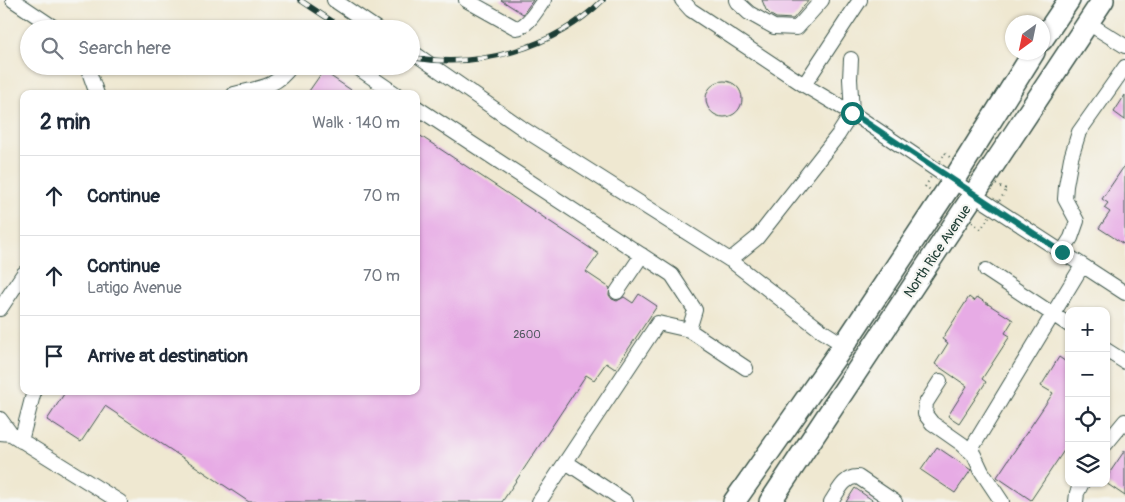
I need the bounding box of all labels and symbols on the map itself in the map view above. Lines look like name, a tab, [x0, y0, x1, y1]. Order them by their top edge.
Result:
north arrow	[1005, 15, 1050, 60]
route start	[841, 102, 864, 125]
street label: North Rice Avenue	[900, 202, 975, 301]
route end	[1051, 241, 1074, 264]
house number: 2600	[513, 328, 541, 341]

